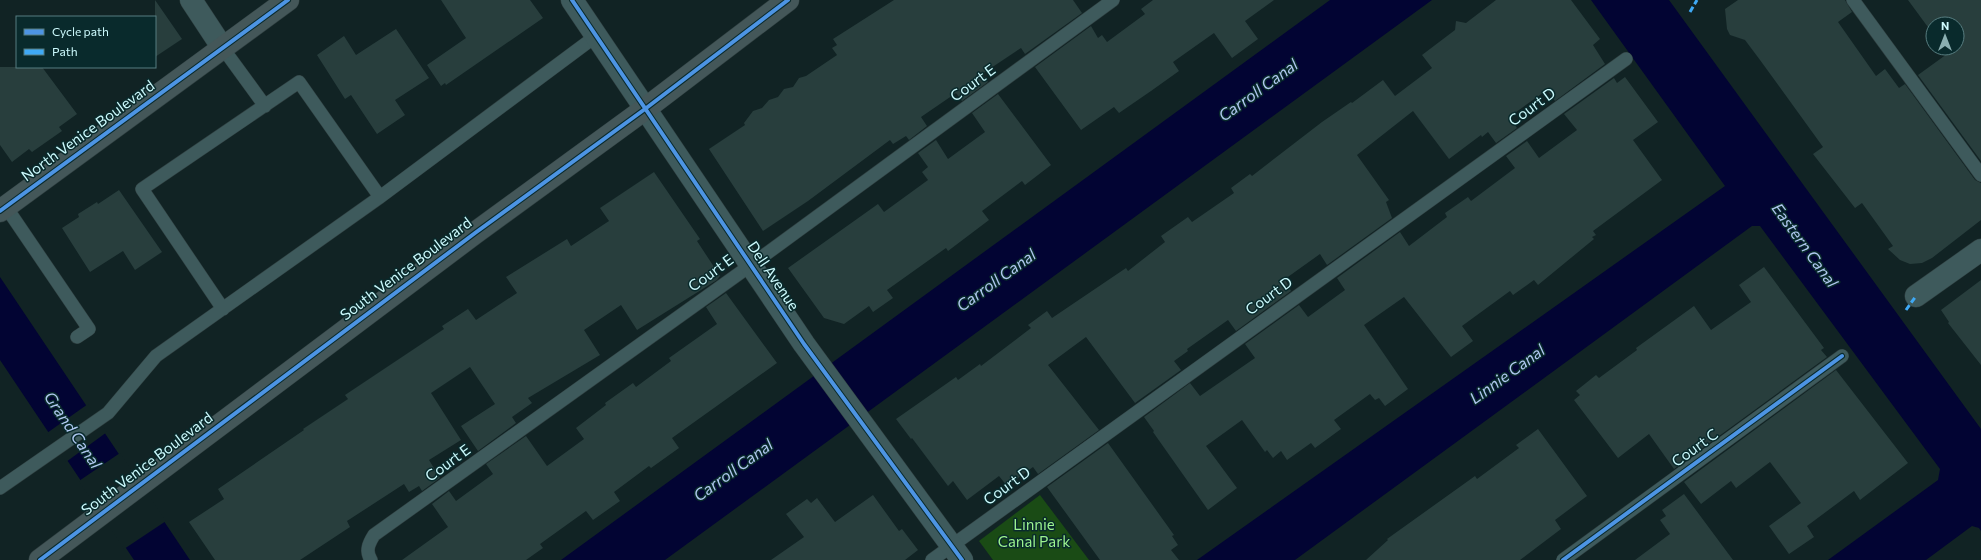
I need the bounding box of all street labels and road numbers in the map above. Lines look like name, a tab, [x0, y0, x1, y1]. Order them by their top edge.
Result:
street label: Court E	[946, 60, 999, 105]
street label: North Venice Boulevard	[17, 76, 157, 185]
street label: Court D	[1504, 83, 1558, 129]
street label: South Venice Boulevard	[336, 213, 475, 324]
street label: Dell Avenue	[744, 237, 804, 313]
street label: Court E	[684, 250, 737, 295]
street label: Court D	[1241, 272, 1295, 318]
street label: South Venice Boulevard	[77, 408, 216, 519]
street label: Court C	[1668, 424, 1721, 470]
street label: Court E	[421, 440, 474, 485]
street label: Court D	[979, 462, 1033, 508]

